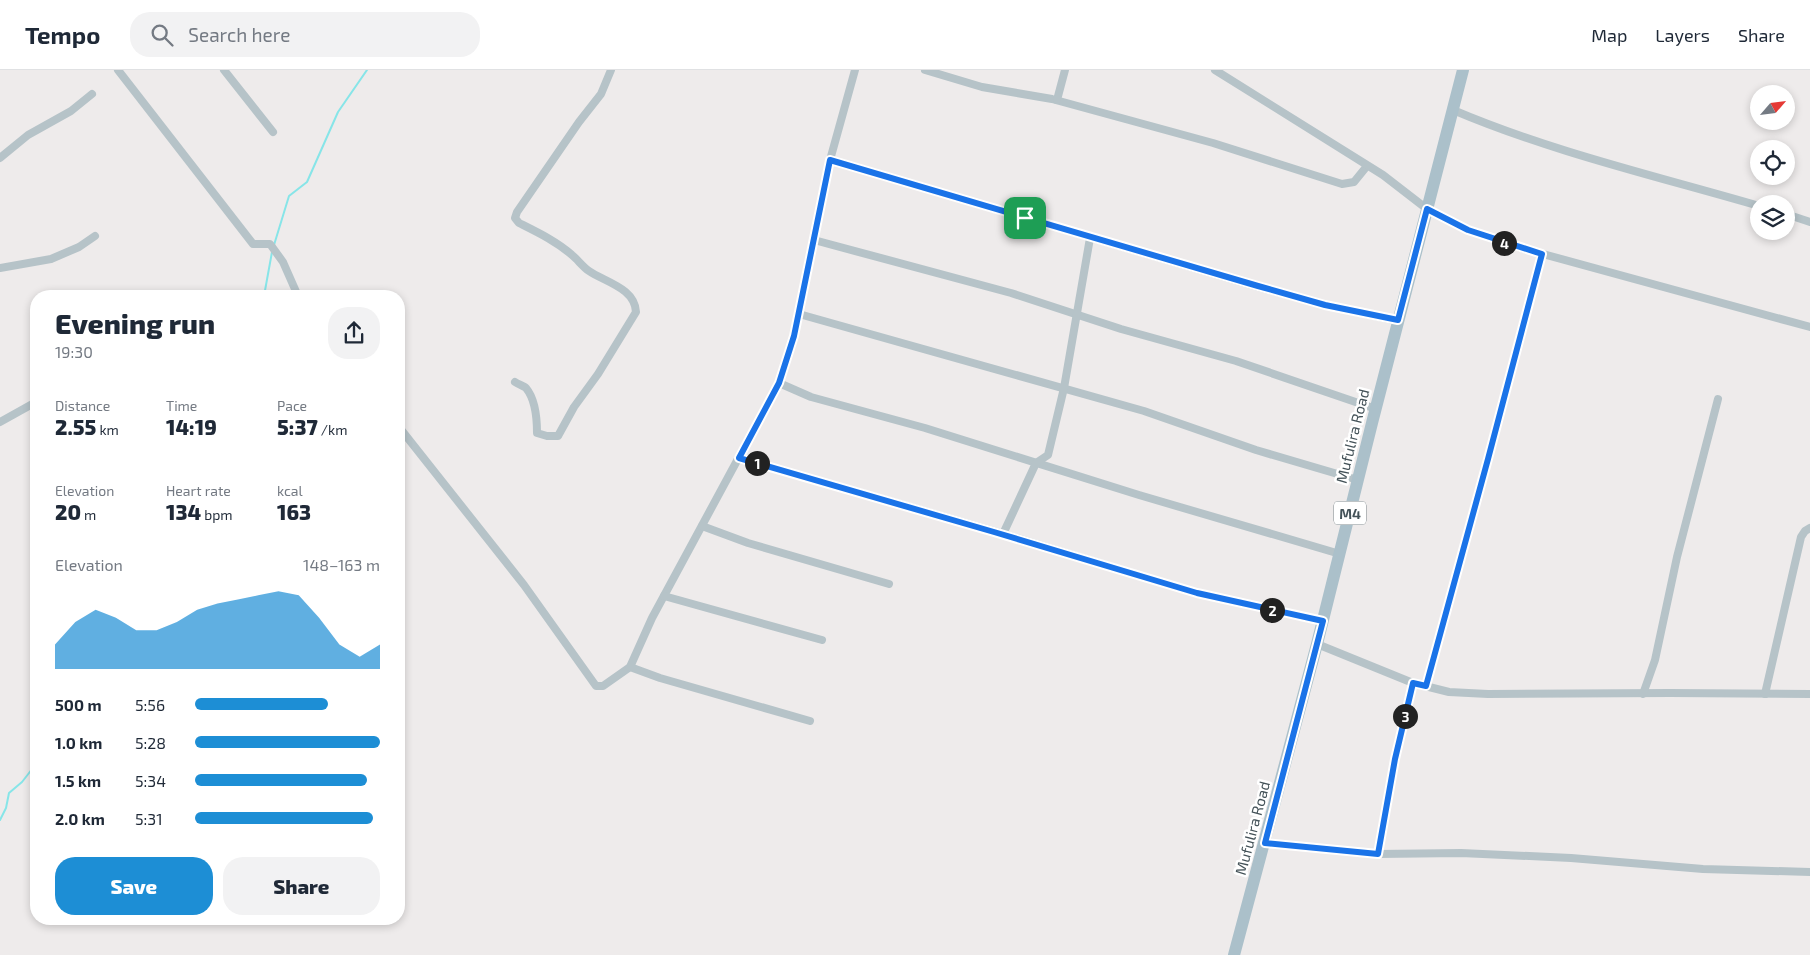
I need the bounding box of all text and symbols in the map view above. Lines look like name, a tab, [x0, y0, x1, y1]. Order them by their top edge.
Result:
search box	[130, 12, 480, 57]
text: Tempo	[25, 20, 100, 49]
icon: search	[148, 21, 176, 49]
text: Search here	[188, 23, 290, 46]
text: Map	[1591, 24, 1627, 46]
text: Layers	[1655, 24, 1710, 46]
text: Share	[1738, 24, 1785, 46]
north arrow	[1750, 85, 1795, 130]
map controls	[1750, 85, 1795, 240]
button: locate	[1750, 140, 1795, 185]
button: layers	[1750, 195, 1795, 240]
pin	[1004, 197, 1046, 239]
icon: arrive	[1011, 204, 1039, 232]
pin: 4	[1492, 230, 1516, 256]
text: 4	[1500, 235, 1509, 252]
text: Evening run	[55, 306, 215, 340]
button: share	[328, 307, 380, 359]
text: 19:30	[55, 342, 93, 361]
street label: Mufulira Road	[1332, 387, 1372, 485]
text: Distance	[55, 397, 110, 414]
text: Time	[166, 397, 197, 414]
text: Pace	[277, 397, 307, 414]
text: 2.55	[55, 414, 96, 439]
text: 14:19	[166, 414, 217, 439]
text: 5:37	[277, 414, 318, 439]
text: km	[96, 421, 119, 438]
text: /km	[318, 421, 347, 438]
pin: 1	[744, 450, 770, 476]
text: 1	[754, 455, 761, 472]
text: Elevation	[55, 482, 114, 499]
text: Heart rate	[166, 482, 231, 499]
text: kcal	[277, 482, 303, 499]
text: 20	[55, 499, 81, 524]
text: 134	[166, 499, 201, 524]
text: 163	[277, 499, 311, 524]
road number: M4	[1334, 502, 1366, 524]
text: m	[81, 506, 96, 523]
text: bpm	[201, 506, 233, 523]
text: Elevation	[55, 555, 123, 574]
text: 148–163 m	[303, 555, 380, 574]
pin: 2	[1260, 598, 1284, 622]
text: 2	[1268, 602, 1277, 619]
text: 500 m	[55, 695, 102, 714]
text: 5:56	[135, 695, 165, 714]
pin: 3	[1392, 704, 1418, 728]
text: 3	[1402, 708, 1409, 725]
text: 1.0 km	[55, 733, 102, 752]
text: 5:28	[135, 733, 166, 752]
text: 1.5 km	[55, 771, 101, 790]
text: 5:34	[135, 771, 166, 790]
street label: Mufulira Road	[1231, 779, 1273, 877]
text: 2.0 km	[55, 809, 105, 828]
text: 5:31	[135, 809, 163, 828]
button: Save	[55, 857, 213, 915]
button: Share	[223, 857, 380, 915]

